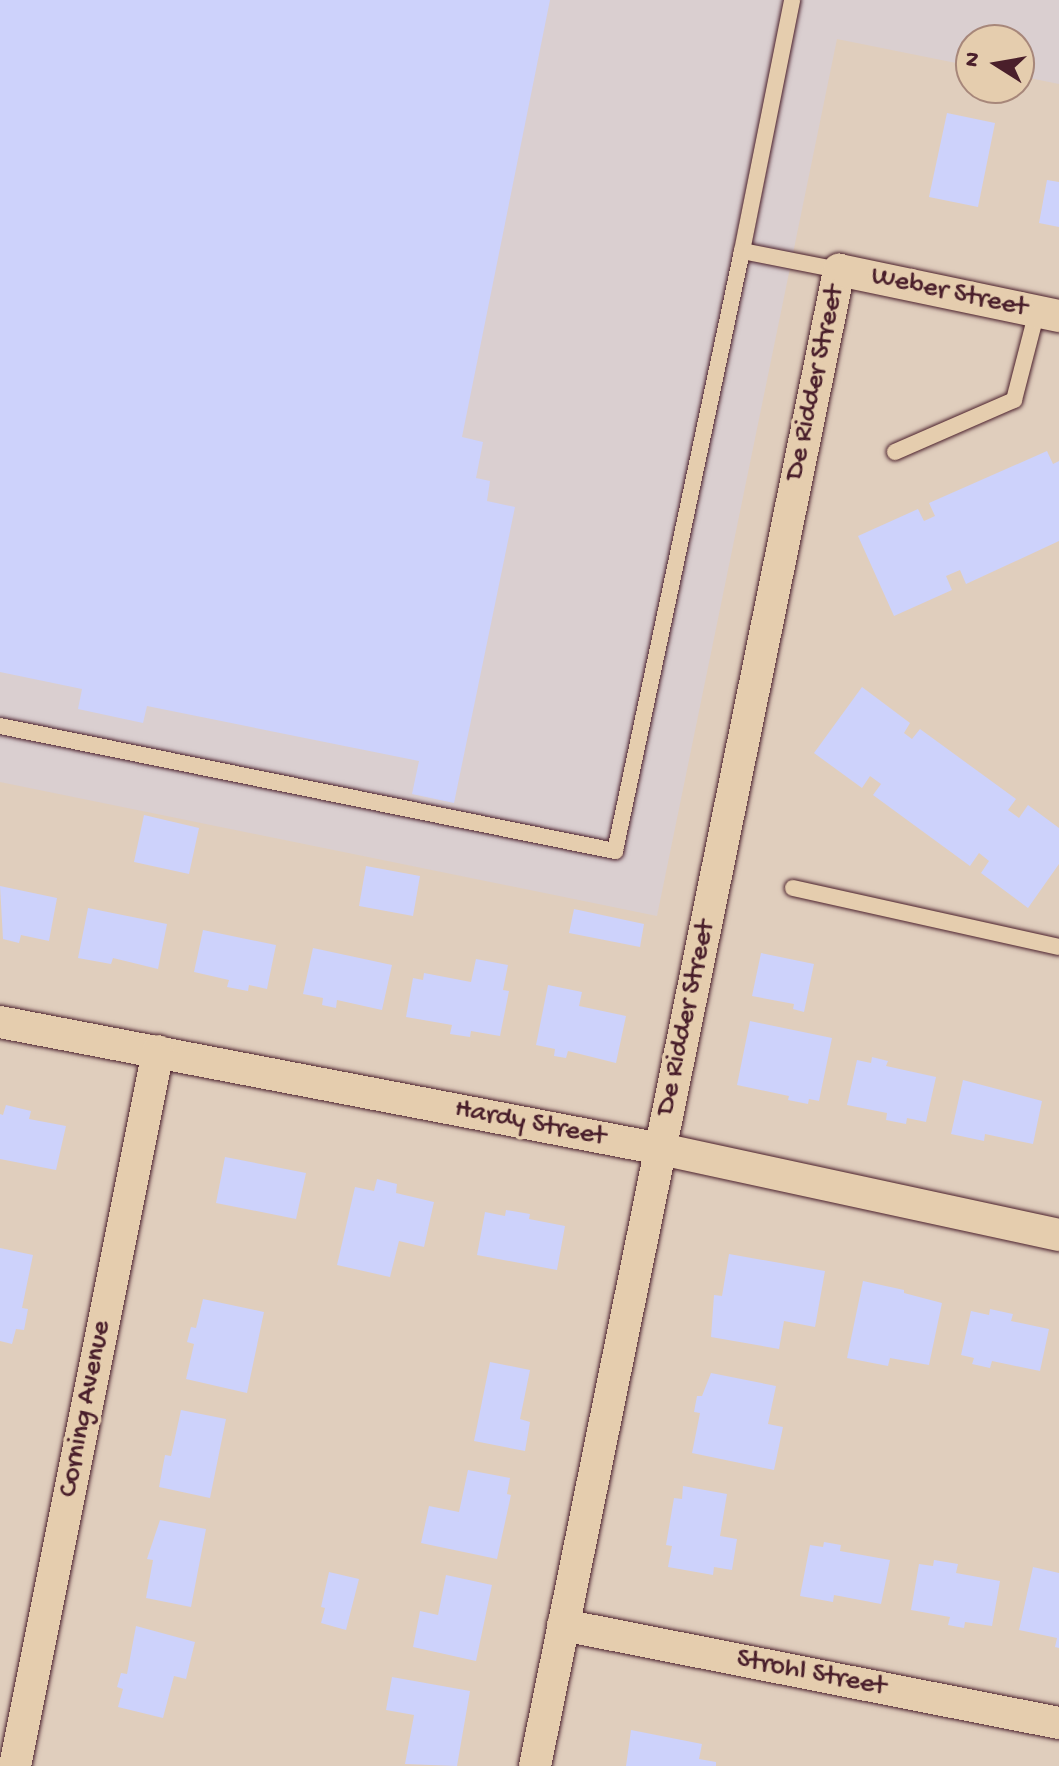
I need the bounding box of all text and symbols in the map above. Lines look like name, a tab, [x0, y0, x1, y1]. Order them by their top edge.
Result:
north arrow	[955, 24, 1035, 104]
text: N	[959, 50, 988, 69]
street label: Weber Street	[868, 260, 1030, 326]
street label: De Ridder Street	[779, 282, 853, 484]
street label: De Ridder Street	[650, 917, 724, 1119]
street label: Hardy Street	[452, 1093, 608, 1155]
street label: Corning Avenue	[52, 1318, 120, 1500]
street label: Strohl Street	[734, 1643, 888, 1705]

